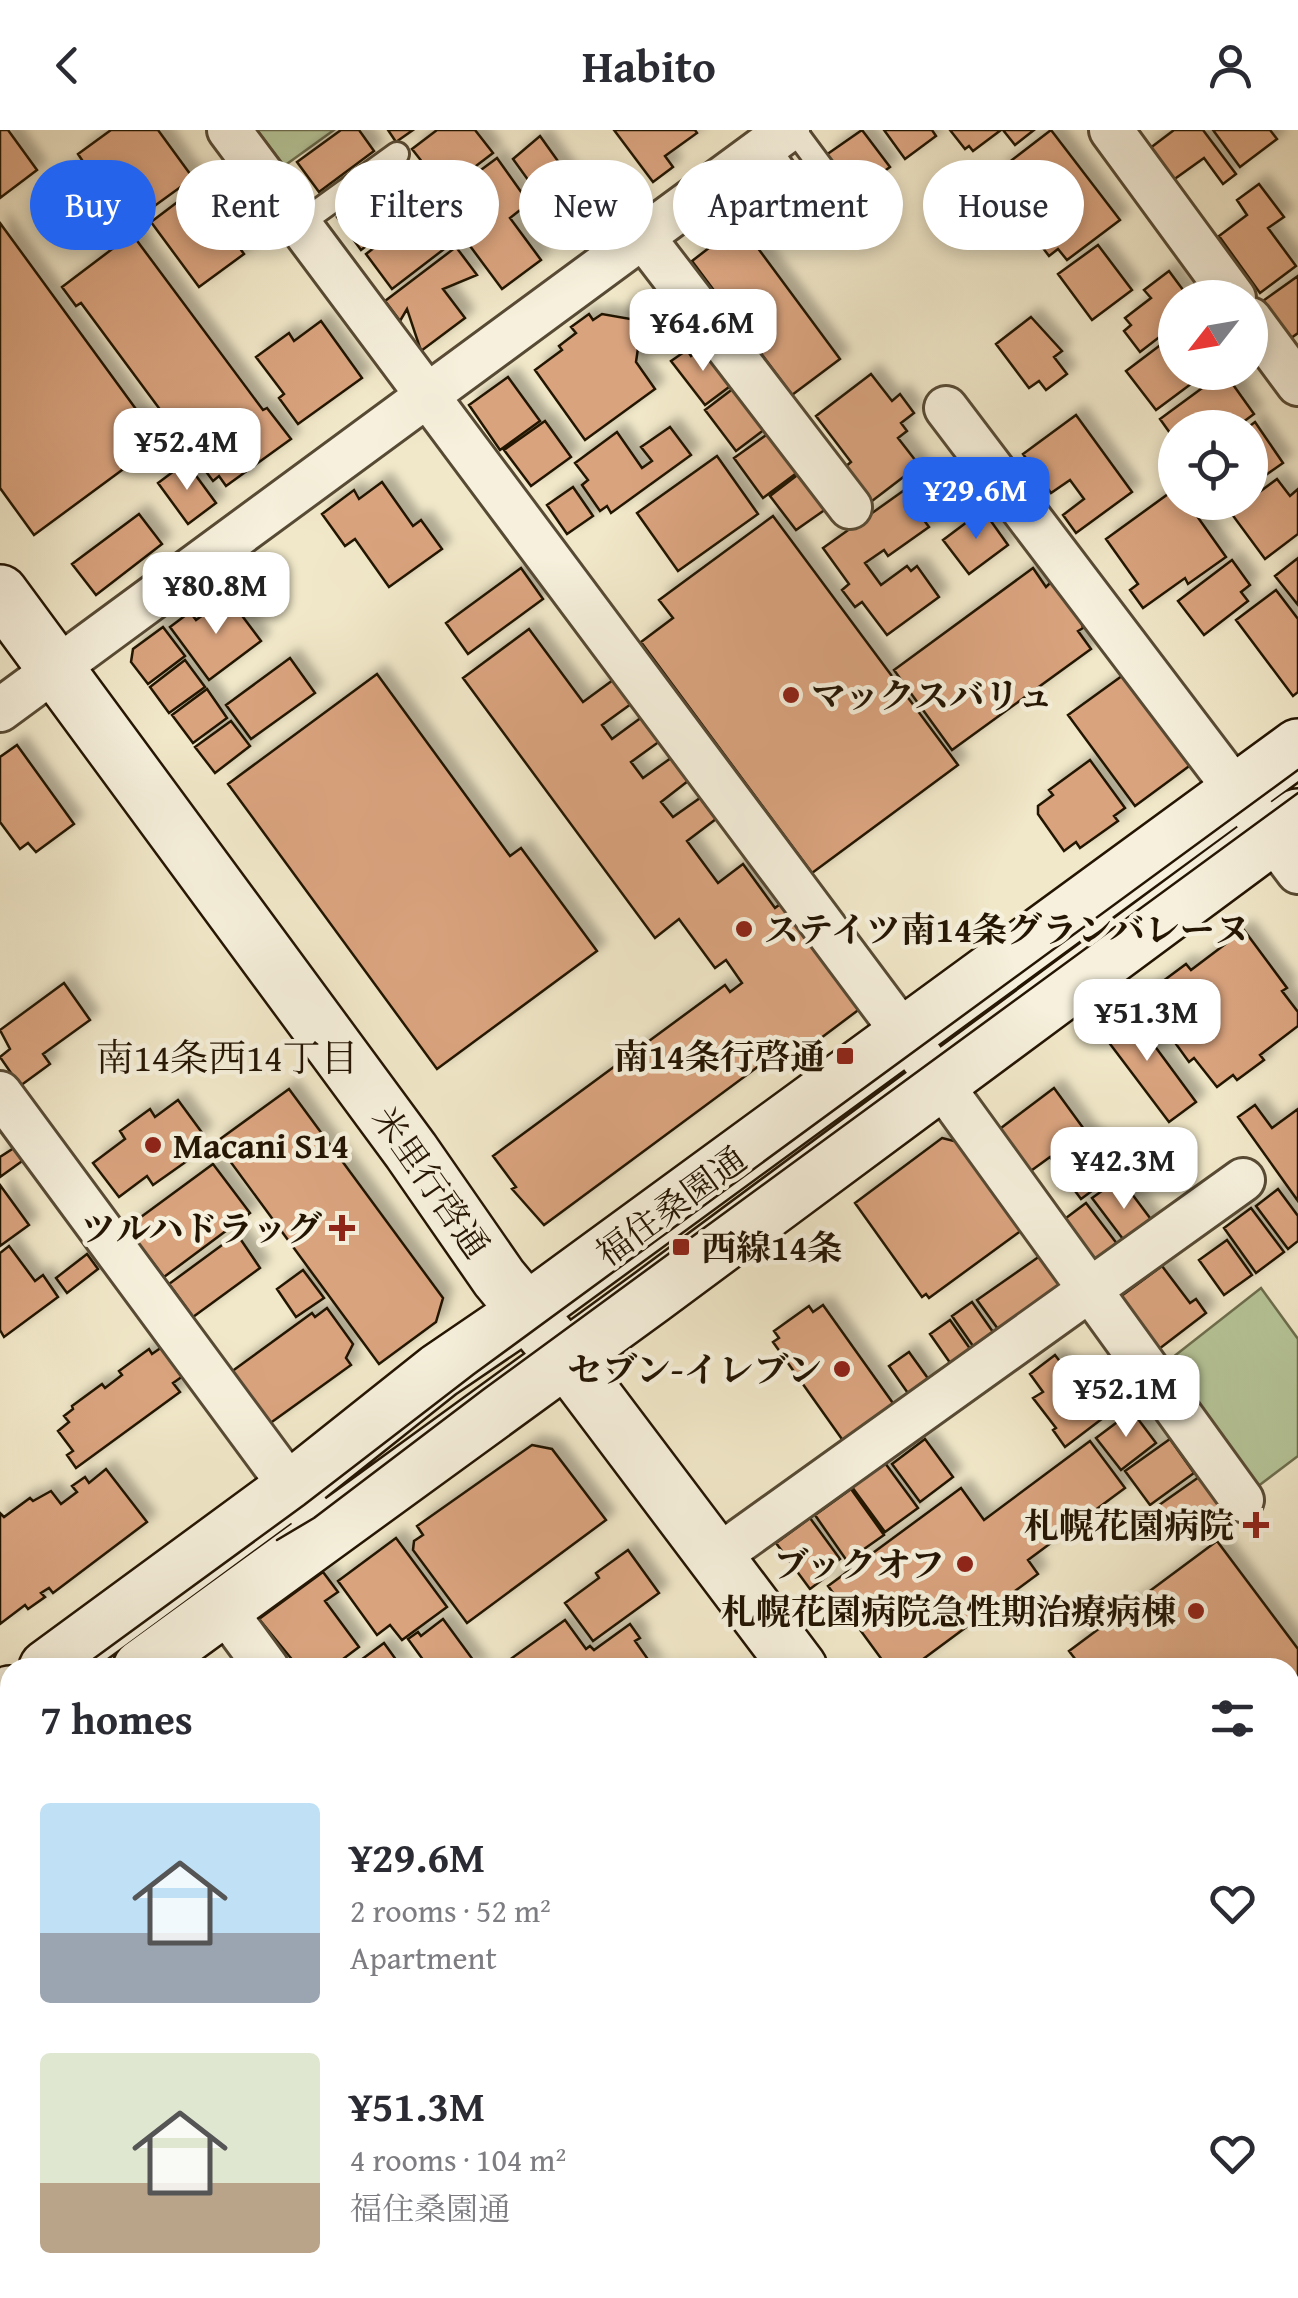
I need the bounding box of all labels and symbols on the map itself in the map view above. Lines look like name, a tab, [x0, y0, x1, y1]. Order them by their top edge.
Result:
north arrow	[1158, 280, 1268, 390]
pin: ¥64.6M	[622, 289, 784, 374]
pin: ¥52.4M	[106, 408, 268, 493]
pin: ¥29.6M	[895, 457, 1057, 542]
pin: ¥80.8M	[135, 552, 297, 637]
place label: マックスバリュ	[811, 670, 1053, 721]
marker: マックスバリュ	[780, 684, 802, 706]
place label: ステイツ南14条グランバレーヌ	[764, 904, 1250, 955]
marker: ステイツ南14条グランバレーヌ	[733, 918, 755, 940]
pin: ¥51.3M	[1066, 979, 1228, 1064]
district label: 南14条西14丁目	[95, 1029, 359, 1085]
place label: 南14条行啓通	[614, 1031, 825, 1082]
marker: 南14条行啓通	[834, 1045, 856, 1067]
street label: 米里行啓通	[360, 1096, 502, 1268]
place label: Macani S14	[173, 1120, 349, 1171]
pin: ¥42.3M	[1043, 1127, 1205, 1212]
marker: Macani S14	[142, 1134, 164, 1156]
street label: 福住桑園通	[585, 1134, 757, 1278]
place label: ツルハドラッグ	[81, 1203, 322, 1254]
marker: ツルハドラッグ	[331, 1217, 353, 1239]
place label: 西線14条	[701, 1222, 842, 1273]
marker: 西線14条	[670, 1236, 692, 1258]
place label: セブン-イレブン	[567, 1344, 822, 1395]
pin: ¥52.1M	[1045, 1355, 1207, 1440]
marker: セブン-イレブン	[831, 1358, 853, 1380]
place label: 札幌花園病院	[1024, 1500, 1234, 1551]
marker: 札幌花園病院	[1243, 1512, 1269, 1538]
place label: ブックオフ	[773, 1539, 945, 1590]
marker: ブックオフ	[954, 1553, 976, 1575]
place label: 札幌花園病院急性期治療病棟	[721, 1586, 1176, 1637]
marker: 札幌花園病院急性期治療病棟	[1185, 1600, 1207, 1622]

